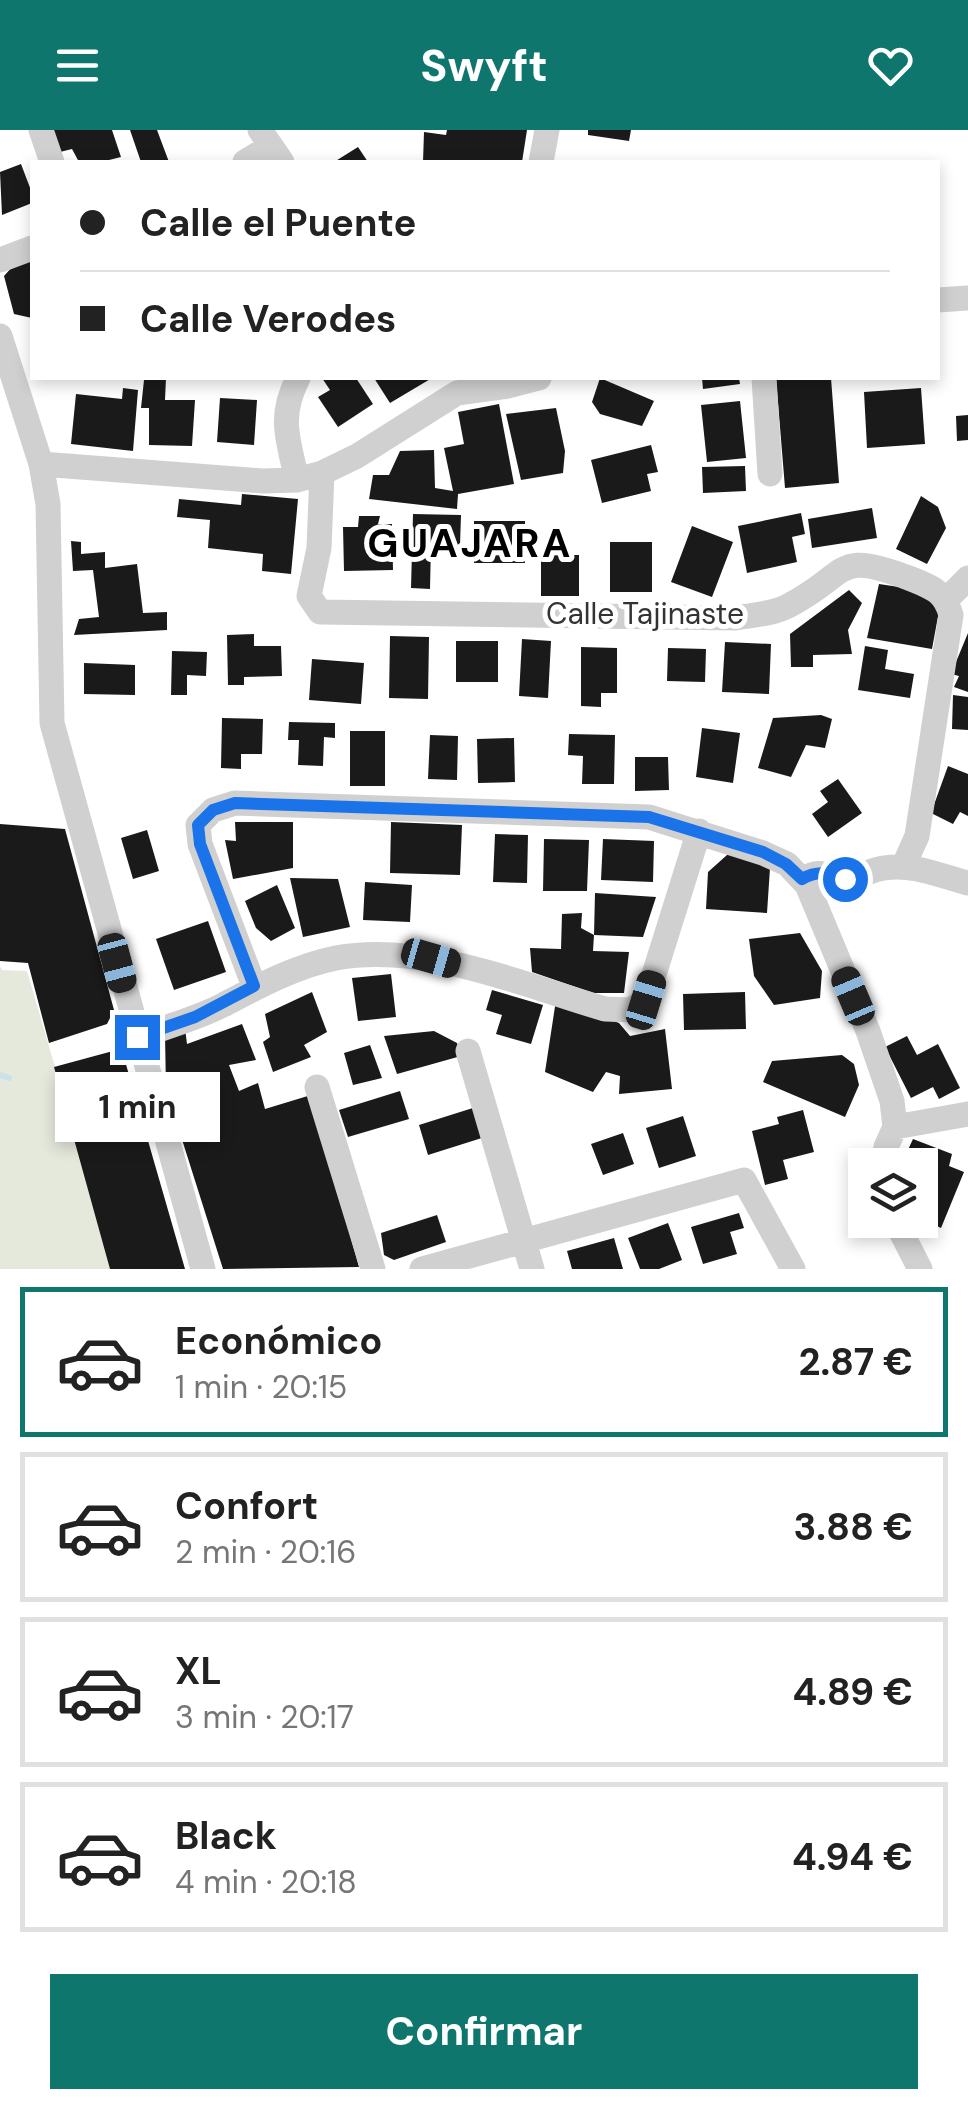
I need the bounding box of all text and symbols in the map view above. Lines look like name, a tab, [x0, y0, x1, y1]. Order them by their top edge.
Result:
text: Swyft	[420, 36, 548, 95]
icon: menu	[50, 38, 105, 93]
icon: heart	[863, 38, 918, 93]
text: Calle el Puente	[140, 198, 416, 248]
text: Calle Verodes	[140, 294, 396, 344]
district label: GUAJARA	[367, 517, 573, 569]
street label: Calle Tajinaste	[546, 594, 744, 633]
route start	[823, 857, 868, 902]
car	[95, 930, 139, 996]
car	[398, 935, 464, 981]
car	[827, 963, 879, 1029]
car	[623, 967, 669, 1033]
route end	[115, 1015, 160, 1060]
callout: 1 min	[54, 1072, 220, 1142]
text: 1 min	[99, 1086, 176, 1128]
map controls	[848, 1148, 938, 1238]
button: layers	[848, 1148, 938, 1238]
text: Económico	[175, 1316, 382, 1366]
icon: car	[55, 1317, 145, 1407]
text: 2.87 €	[798, 1337, 913, 1387]
text: 1 min · 20:15	[175, 1366, 347, 1408]
text: Confort	[175, 1481, 318, 1531]
icon: car	[55, 1482, 145, 1572]
text: 3.88 €	[793, 1502, 913, 1552]
text: 2 min · 20:16	[175, 1531, 356, 1573]
text: XL	[175, 1646, 222, 1696]
icon: car	[55, 1647, 145, 1737]
text: 4.89 €	[792, 1667, 913, 1717]
text: 3 min · 20:17	[175, 1696, 354, 1738]
text: Black	[175, 1811, 277, 1861]
icon: car	[55, 1812, 145, 1902]
text: 4.94 €	[792, 1832, 913, 1882]
text: 4 min · 20:18	[175, 1861, 357, 1903]
button: Confirmar	[50, 1974, 918, 2089]

